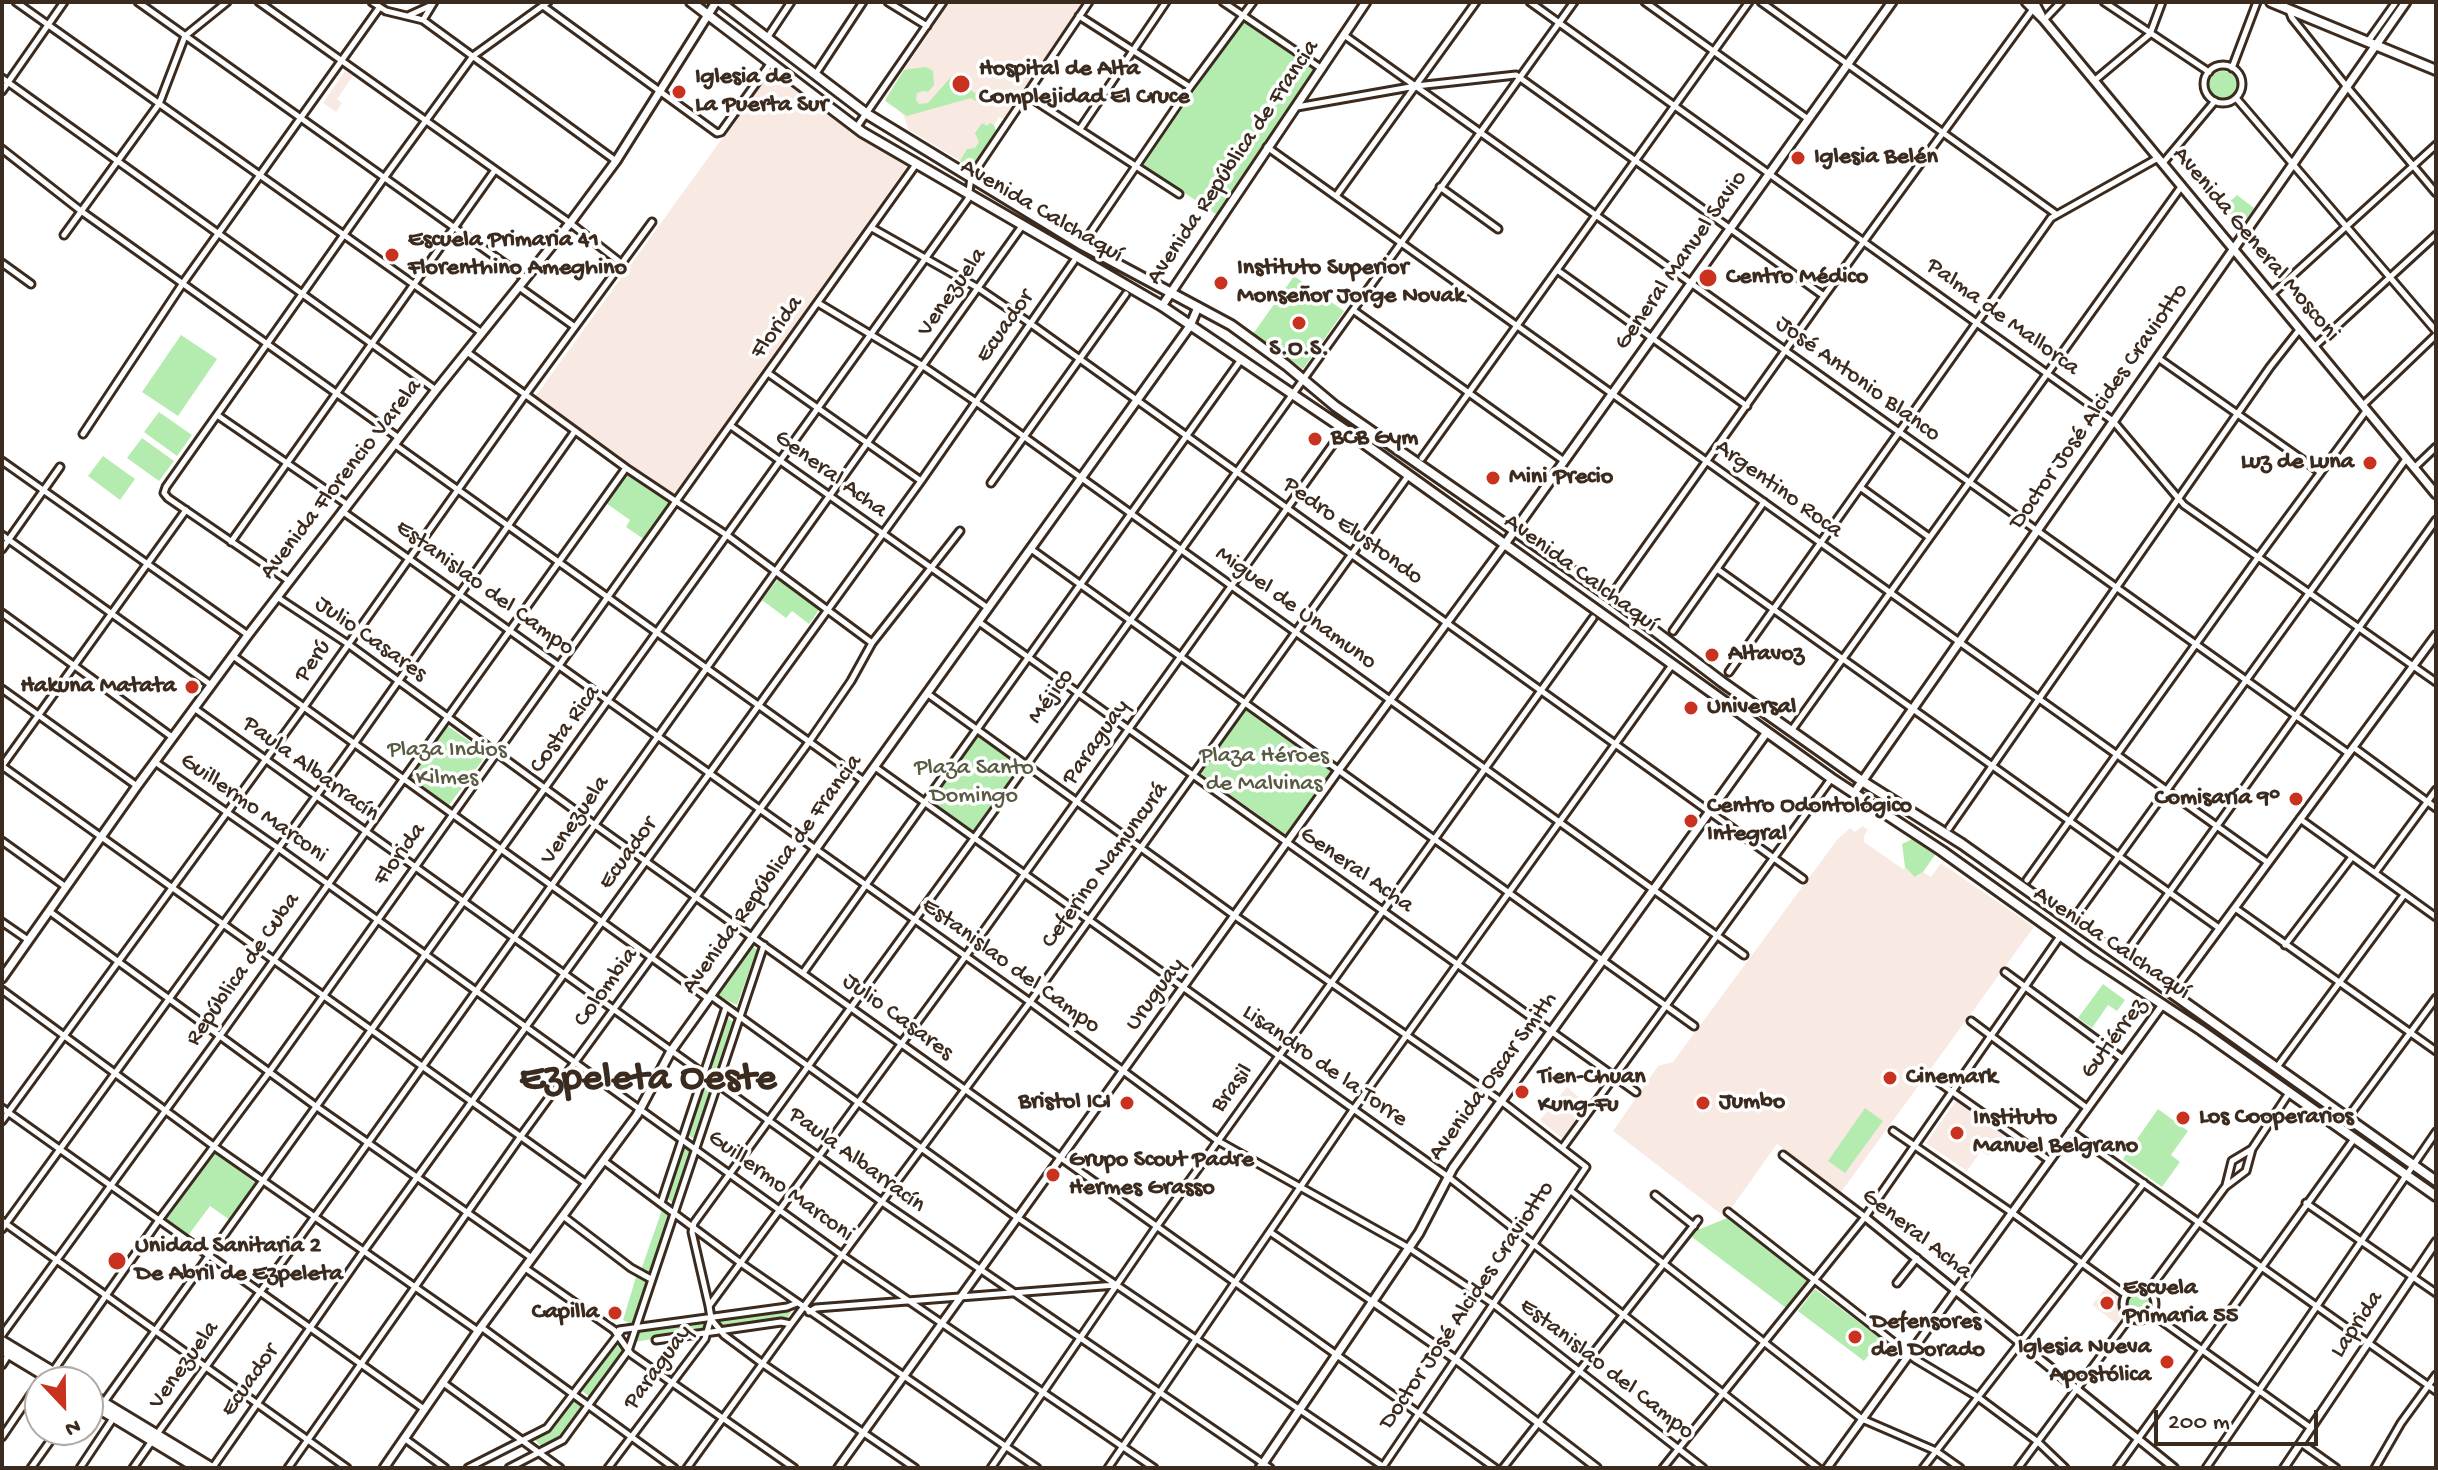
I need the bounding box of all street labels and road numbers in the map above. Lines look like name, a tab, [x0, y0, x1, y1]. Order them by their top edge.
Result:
street label: Avenida República de Francia	[1141, 35, 1327, 291]
street label: Avenida General Mosconi	[2165, 141, 2345, 349]
street label: Avenida Calchaquí	[954, 154, 1128, 270]
street label: General Manuel Savio	[1609, 166, 1755, 356]
street label: Venezuela	[912, 243, 994, 343]
street label: Palma de Mallorca	[1920, 253, 2084, 383]
street label: Doctor José Alcides Craviotto	[2004, 278, 2196, 536]
street label: Ecuador	[970, 285, 1042, 369]
street label: Florida	[745, 291, 811, 365]
street label: José Antonio Blanco	[1769, 310, 1945, 450]
street label: Avenida Florencio Varela	[255, 374, 429, 586]
street label: General Acha	[768, 424, 892, 526]
street label: Argentino Roca	[1708, 434, 1848, 546]
street label: Pedro Elustondo	[1276, 471, 1428, 593]
street label: Avenida Calchaquí	[1497, 508, 1663, 640]
street label: Estanislao del Campo	[389, 514, 579, 664]
street label: Miguel de Unamuno	[1208, 541, 1382, 677]
street label: Julio Casares	[308, 591, 432, 689]
street label: Perú	[289, 635, 339, 689]
street label: Méjico	[1022, 664, 1082, 730]
street label: Costa Rica	[524, 680, 608, 780]
street label: Paraguay	[1057, 694, 1137, 792]
street label: Paula Albarracín	[236, 711, 384, 829]
street label: Guillermo Marconi	[174, 747, 332, 871]
street label: Avenida República de Francia	[676, 749, 870, 1001]
street label: Venezuela	[535, 771, 617, 871]
street label: Ceferino Namuncurá	[1036, 777, 1176, 955]
street label: Ecuador	[593, 812, 665, 896]
street label: Florida	[368, 818, 434, 892]
street label: General Acha	[1293, 821, 1419, 921]
street label: Avenida Calchaquí	[2027, 881, 2195, 1007]
street label: República de Cuba	[180, 888, 308, 1052]
street label: Estanislao del Campo	[915, 892, 1105, 1042]
street label: Colombia	[568, 943, 646, 1033]
street label: Uruguay	[1120, 953, 1192, 1037]
street label: Julio Casares	[836, 968, 958, 1068]
street label: Avenida Oscar Smith	[1423, 987, 1565, 1167]
street label: Gutiérrez	[2075, 993, 2155, 1085]
street label: Lisandro de la Torre	[1236, 999, 1412, 1135]
street label: Brasil	[1205, 1059, 1261, 1119]
street label: Paula Albarracín	[782, 1102, 930, 1220]
street label: Guillermo Marconi	[701, 1124, 859, 1250]
street label: Doctor José Alcides Craviotto	[1374, 1176, 1562, 1436]
street label: General Acha	[1855, 1183, 1977, 1287]
street label: Laprida	[2325, 1286, 2391, 1364]
street label: Estanislao del Campo	[1513, 1293, 1699, 1447]
street label: Venezuela	[143, 1316, 227, 1416]
street label: Paraguay	[618, 1320, 700, 1416]
street label: Ecuador	[215, 1339, 287, 1423]

